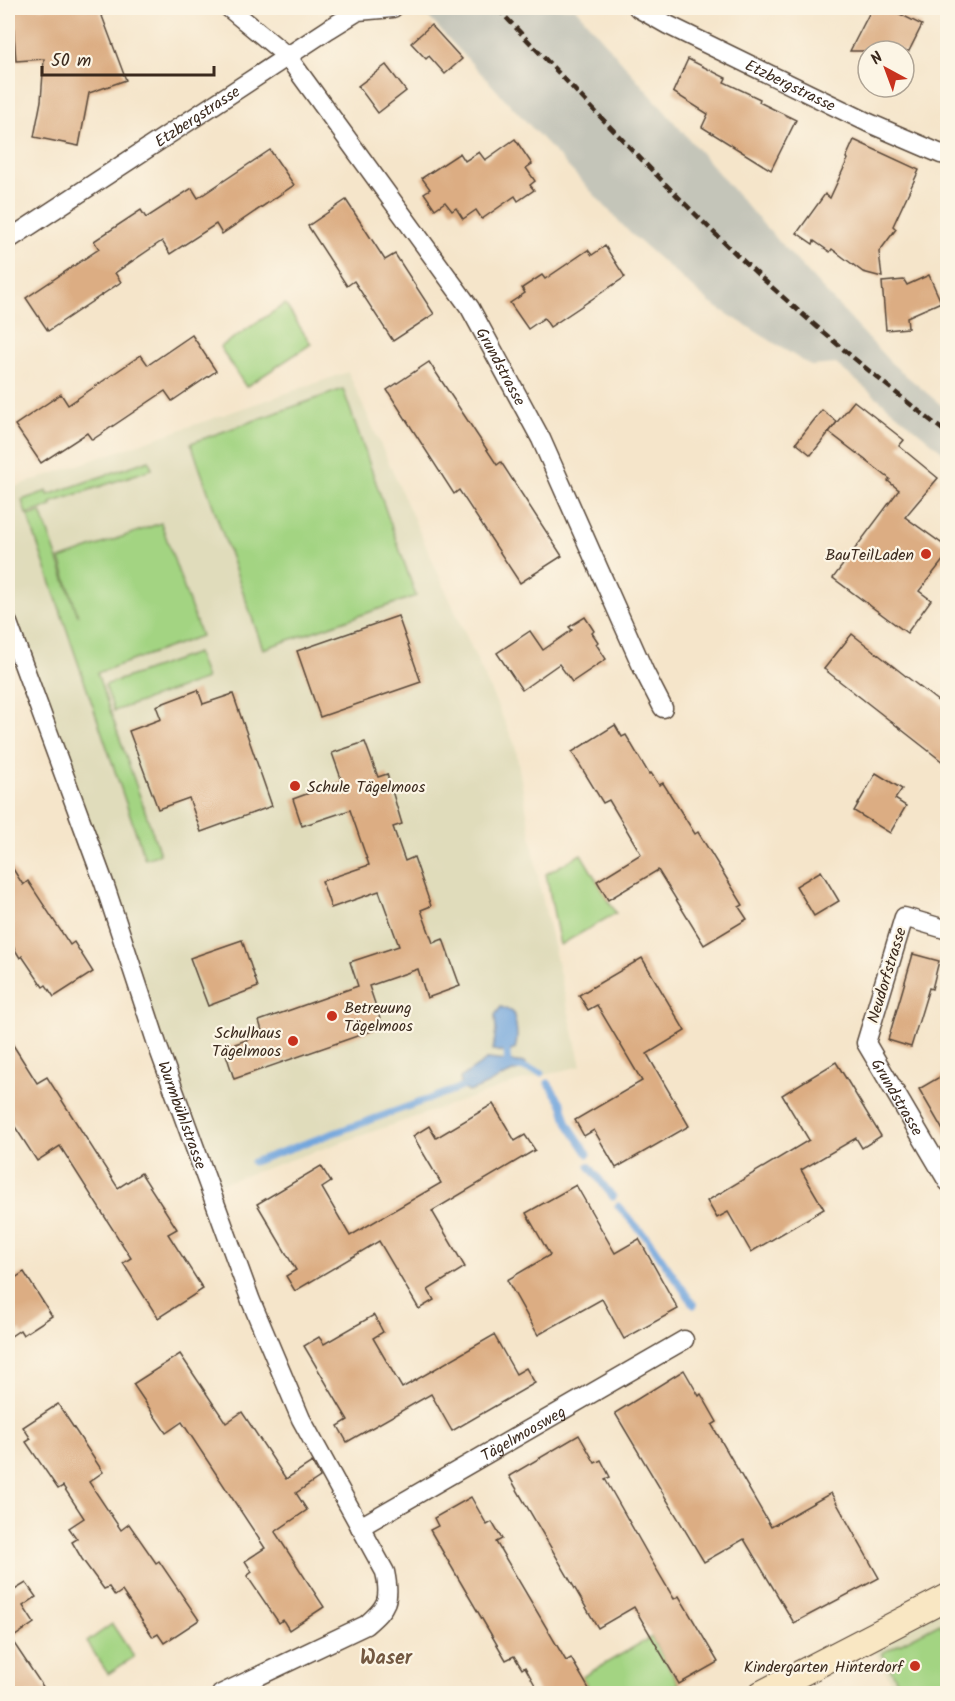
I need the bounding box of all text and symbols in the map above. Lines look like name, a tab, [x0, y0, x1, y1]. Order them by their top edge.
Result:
scale bar	[42, 39, 214, 77]
north arrow	[856, 39, 916, 99]
text: N	[865, 46, 889, 72]
text: 50 m	[51, 47, 91, 76]
street label: Etzbergstrasse	[741, 54, 840, 119]
street label: Etzbergstrasse	[150, 80, 245, 154]
street label: Grundstrasse	[469, 323, 532, 411]
place label: BauTeilLaden	[825, 543, 914, 568]
marker: BauTeilLaden	[919, 547, 933, 561]
place label: Schule Tägelmoos	[307, 775, 425, 800]
marker: Schule Tägelmoos	[288, 779, 302, 793]
street label: Neudorfstrasse	[861, 924, 914, 1026]
place label: Betreuung Tägelmoos	[344, 996, 413, 1039]
marker: Betreuung Tägelmoos	[325, 1009, 339, 1023]
place label: Schulhaus Tägelmoos	[212, 1021, 281, 1064]
marker: Schulhaus Tägelmoos	[286, 1034, 300, 1048]
street label: Grundstrasse	[864, 1054, 929, 1141]
street label: Wurmbühlstrasse	[150, 1058, 213, 1173]
street label: Tägelmoosweg	[476, 1400, 571, 1469]
district label: Waser	[360, 1643, 413, 1675]
place label: Kindergarten Hinterdorf	[744, 1655, 905, 1680]
marker: Kindergarten Hinterdorf	[908, 1659, 922, 1673]

